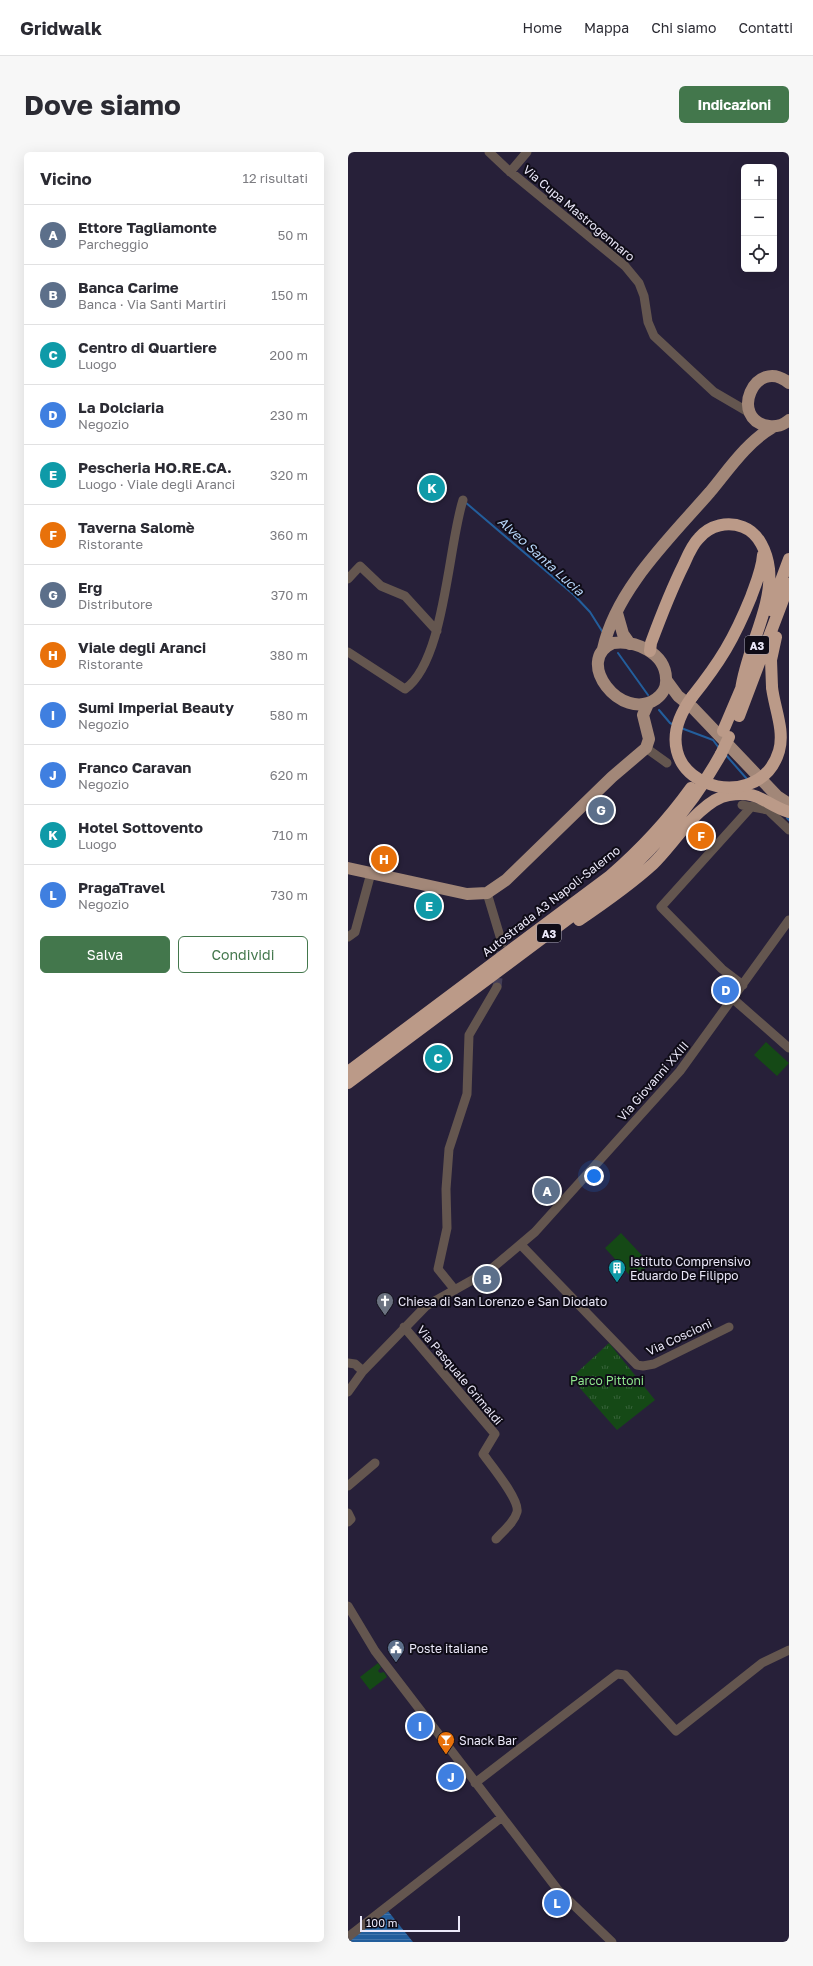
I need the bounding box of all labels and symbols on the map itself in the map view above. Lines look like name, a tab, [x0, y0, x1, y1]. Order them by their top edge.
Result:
street label: Via Cupa Mastrogennaro	[520, 162, 638, 264]
pin: K	[419, 473, 445, 503]
water label: Alveo Santa Lucia	[495, 513, 588, 599]
road number: A3	[745, 636, 769, 654]
pin: G	[588, 795, 614, 825]
pin: F	[688, 821, 714, 851]
street label: Autostrada A3 Napoli-Salerno	[479, 843, 623, 959]
pin: H	[371, 844, 397, 874]
pin: E	[416, 891, 442, 921]
road number: A3	[537, 924, 561, 942]
pin: D	[713, 975, 739, 1005]
street label: Via Giovanni XXIII	[614, 1038, 692, 1124]
pin: C	[425, 1043, 451, 1073]
your location	[584, 1166, 604, 1186]
pin: A	[534, 1176, 560, 1206]
place label: Istituto Comprensivo Eduardo De Filippo	[630, 1254, 751, 1283]
building icon: Istituto Comprensivo Eduardo De Filippo	[607, 1258, 627, 1283]
pin: B	[474, 1264, 500, 1294]
church icon: Chiesa di San Lorenzo e San Diodato	[375, 1291, 395, 1316]
place label: Chiesa di San Lorenzo e San Diodato	[398, 1294, 607, 1309]
street label: Via Coscioni	[644, 1315, 714, 1359]
street label: Via Pasquale Grimaldi	[414, 1322, 506, 1428]
park label: Parco Pittoni	[570, 1373, 644, 1388]
public building icon: Poste italiane	[386, 1638, 406, 1663]
place label: Poste italiane	[409, 1641, 488, 1656]
pin: I	[407, 1711, 433, 1741]
bar icon: Snack Bar	[436, 1730, 456, 1755]
place label: Snack Bar	[459, 1733, 517, 1748]
pin: J	[438, 1762, 464, 1792]
pin: L	[544, 1888, 570, 1918]
scale bar	[360, 1914, 460, 1933]

